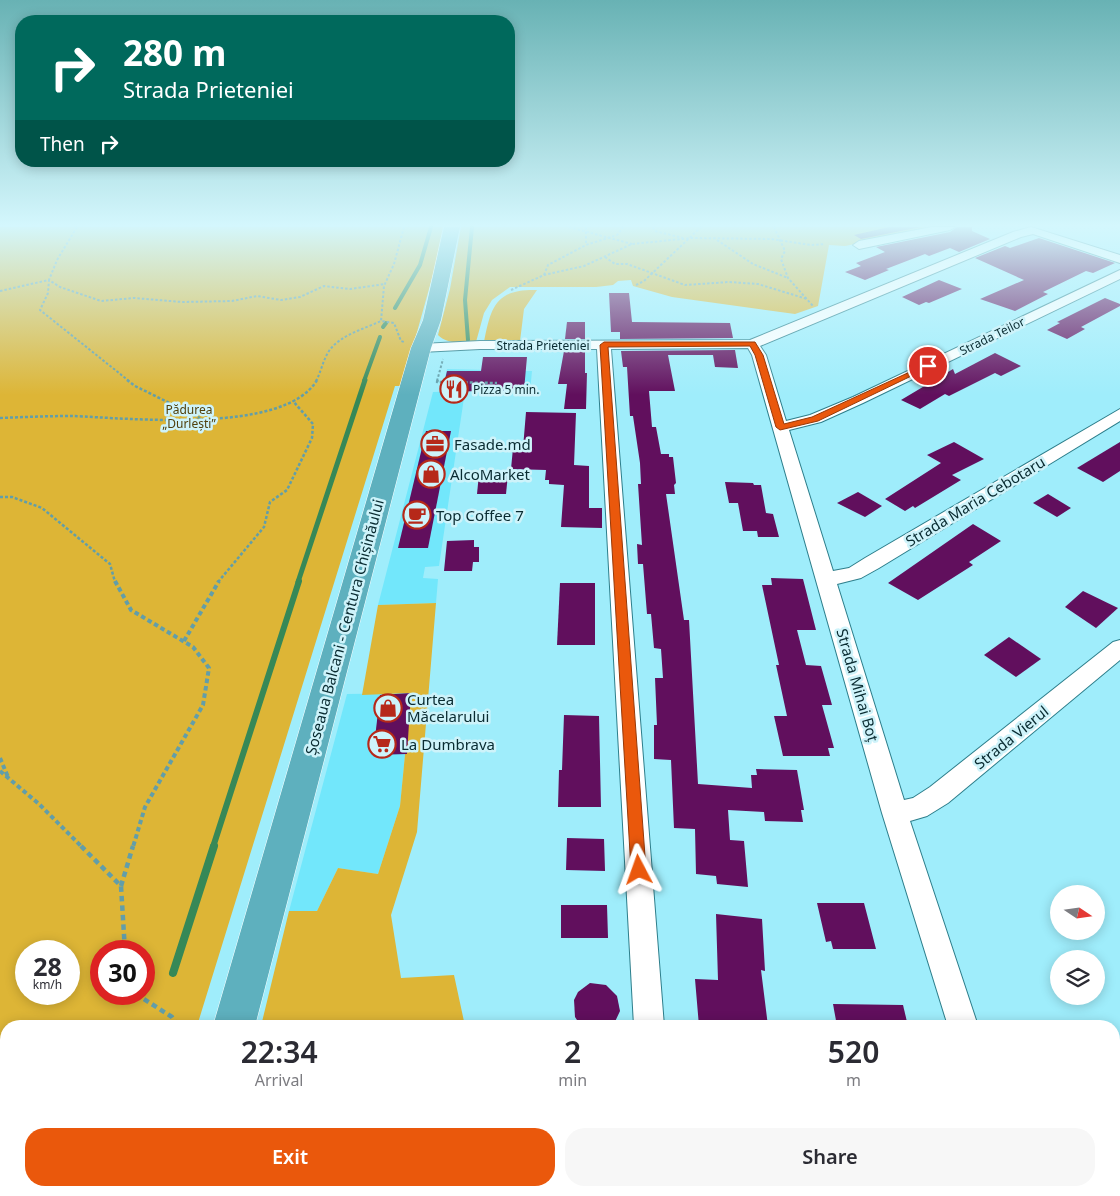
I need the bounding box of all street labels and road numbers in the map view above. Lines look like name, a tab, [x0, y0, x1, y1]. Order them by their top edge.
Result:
street label: Strada Teilor	[957, 313, 1027, 359]
street label: Strada Prieteniei	[496, 337, 590, 354]
street label: Strada Maria Cebotaru	[902, 451, 1048, 551]
street label: Șoseaua Balcani - Centura Chișinăului	[300, 497, 388, 757]
street label: Strada Mihai Boț	[832, 626, 884, 744]
street label: Strada Vierul	[970, 701, 1052, 773]

